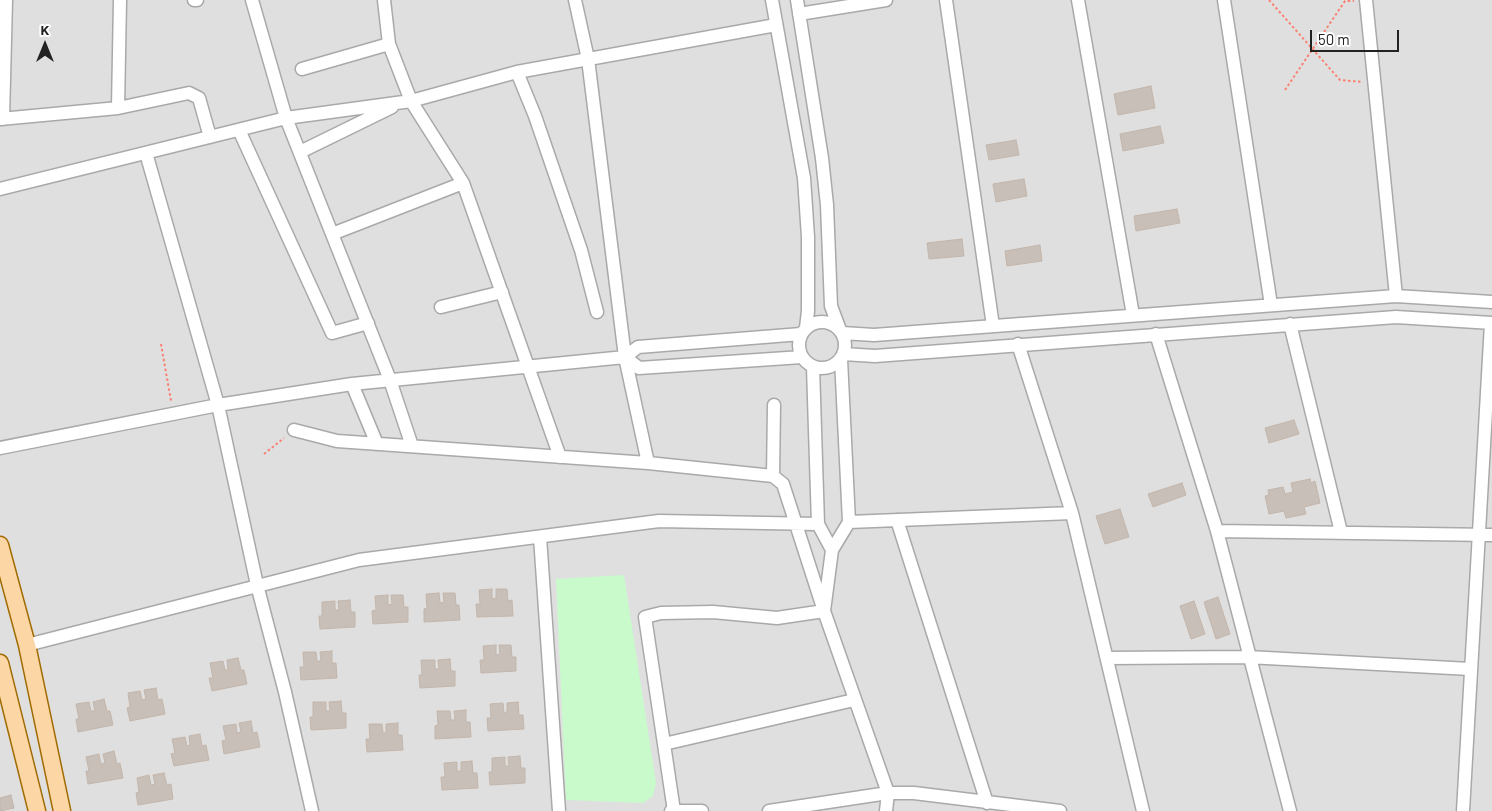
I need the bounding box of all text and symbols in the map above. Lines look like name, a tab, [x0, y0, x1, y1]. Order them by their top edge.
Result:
north arrow	[20, 20, 70, 70]
scale bar	[1312, 20, 1401, 52]
text: K	[41, 21, 49, 38]
text: 50 m	[1318, 30, 1350, 48]

